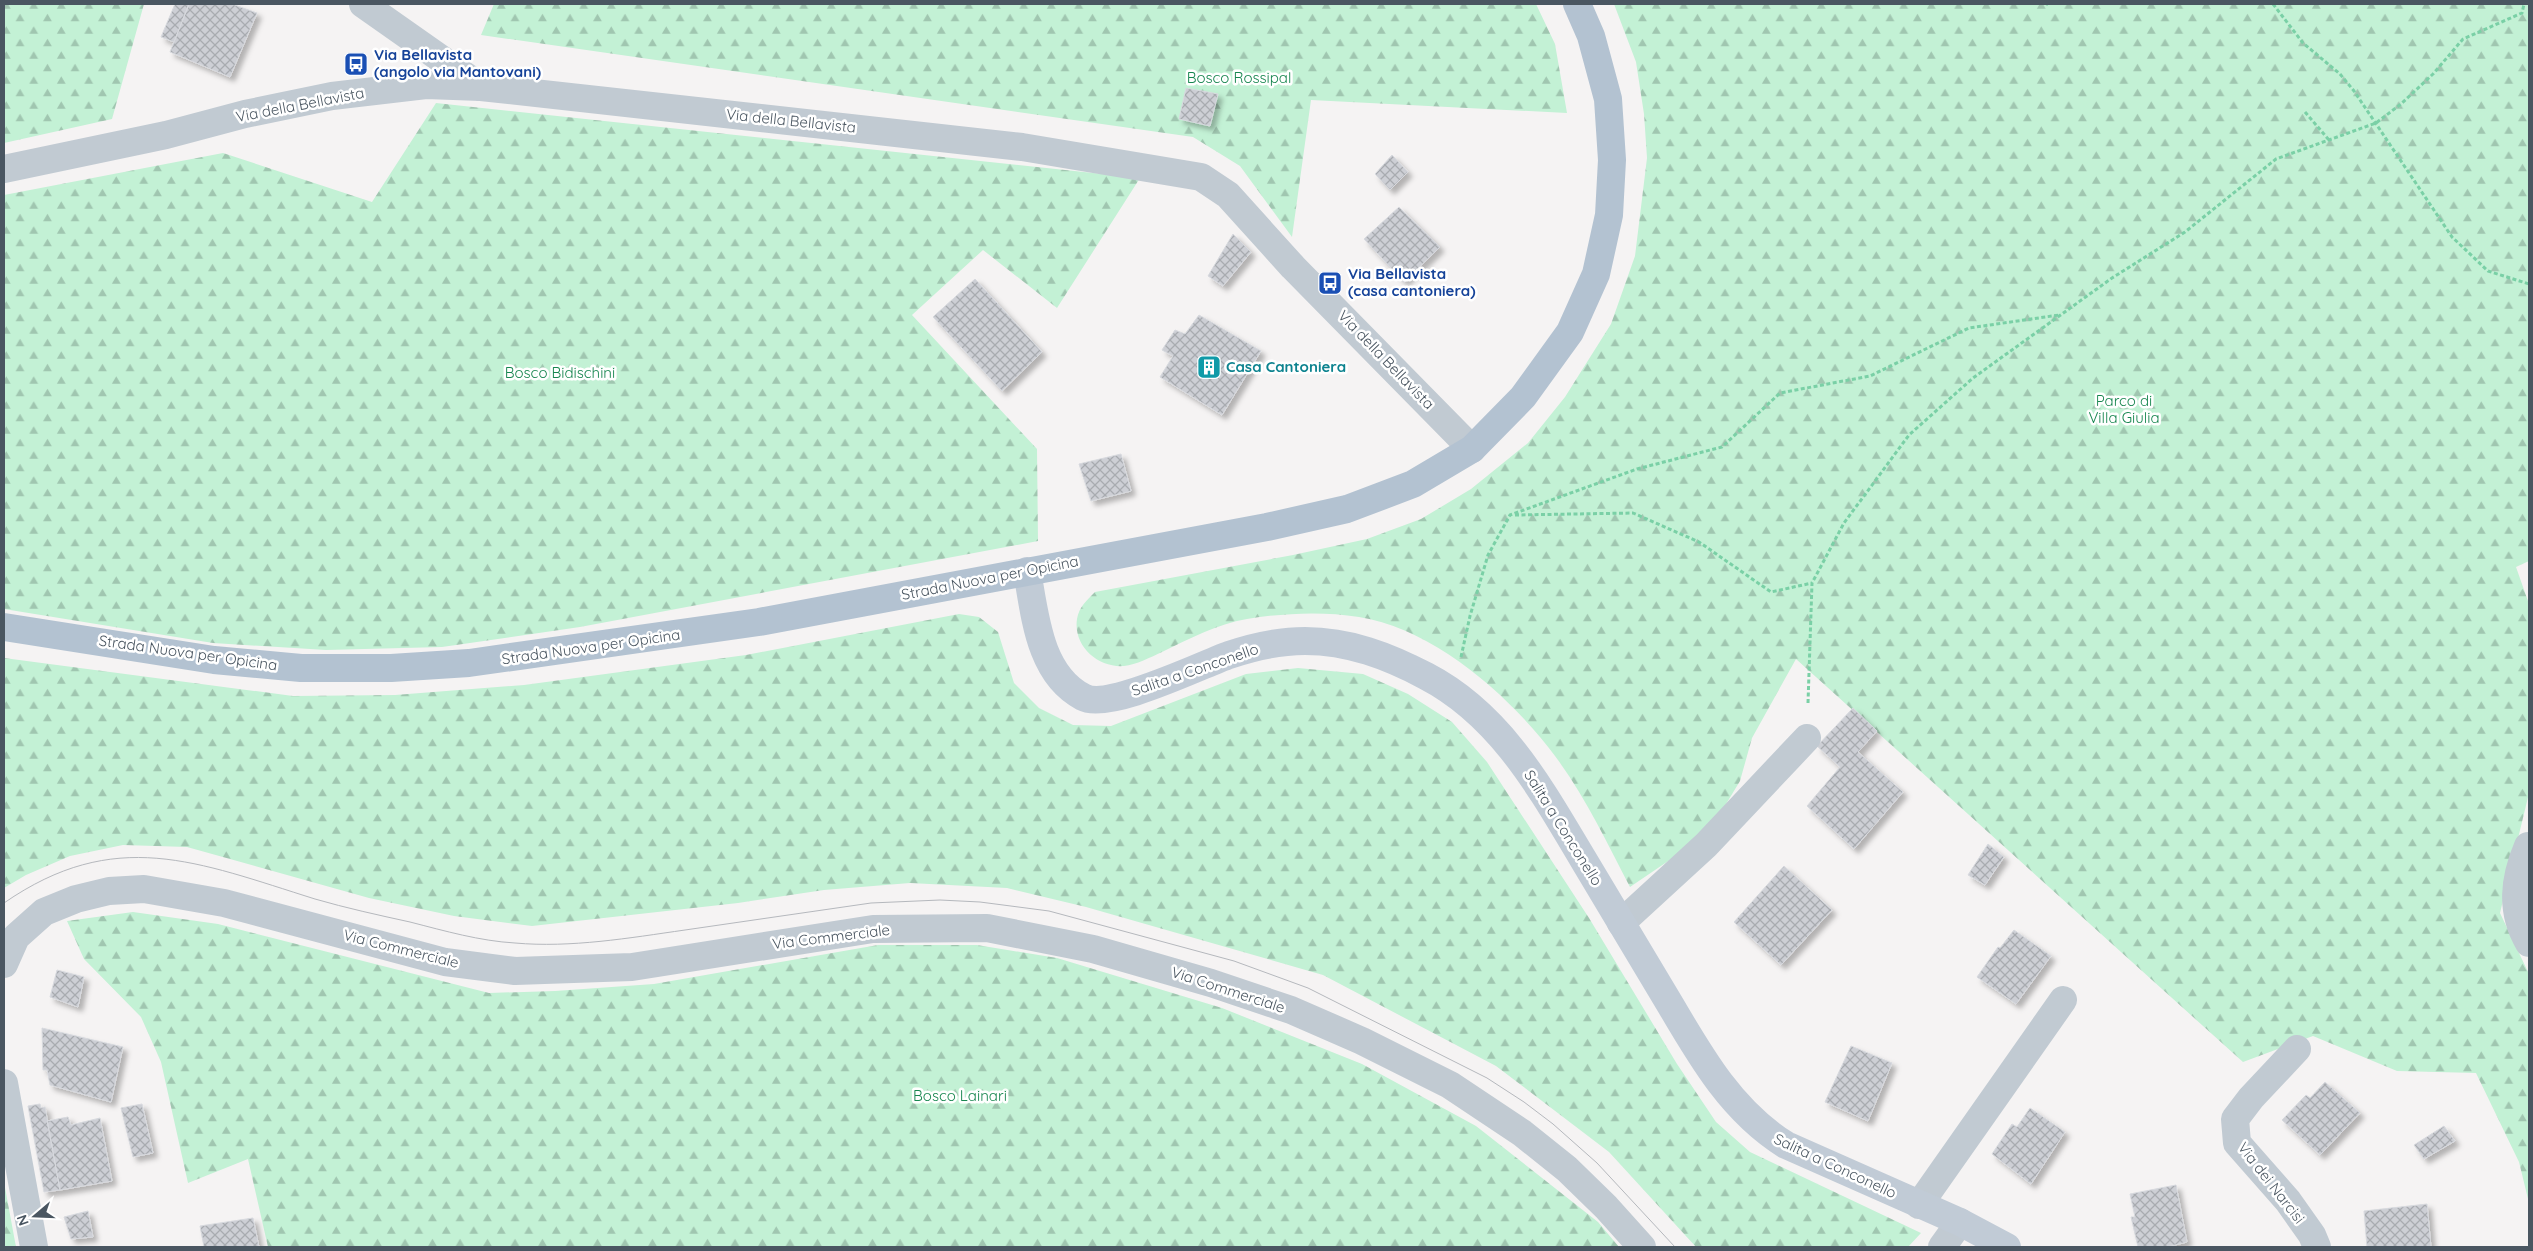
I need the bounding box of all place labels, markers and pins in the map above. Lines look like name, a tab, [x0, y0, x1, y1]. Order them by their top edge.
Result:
place label: Via Bellavista (angolo via Mantovani)	[374, 45, 541, 81]
bus stop icon: Via Bellavista (angolo via Mantovani)	[343, 51, 369, 77]
place label: Via Bellavista (casa cantoniera)	[1348, 264, 1476, 300]
bus stop icon: Via Bellavista (casa cantoniera)	[1317, 270, 1343, 296]
building icon: Casa Cantoniera	[1196, 354, 1222, 380]
place label: Casa Cantoniera	[1226, 357, 1346, 376]

